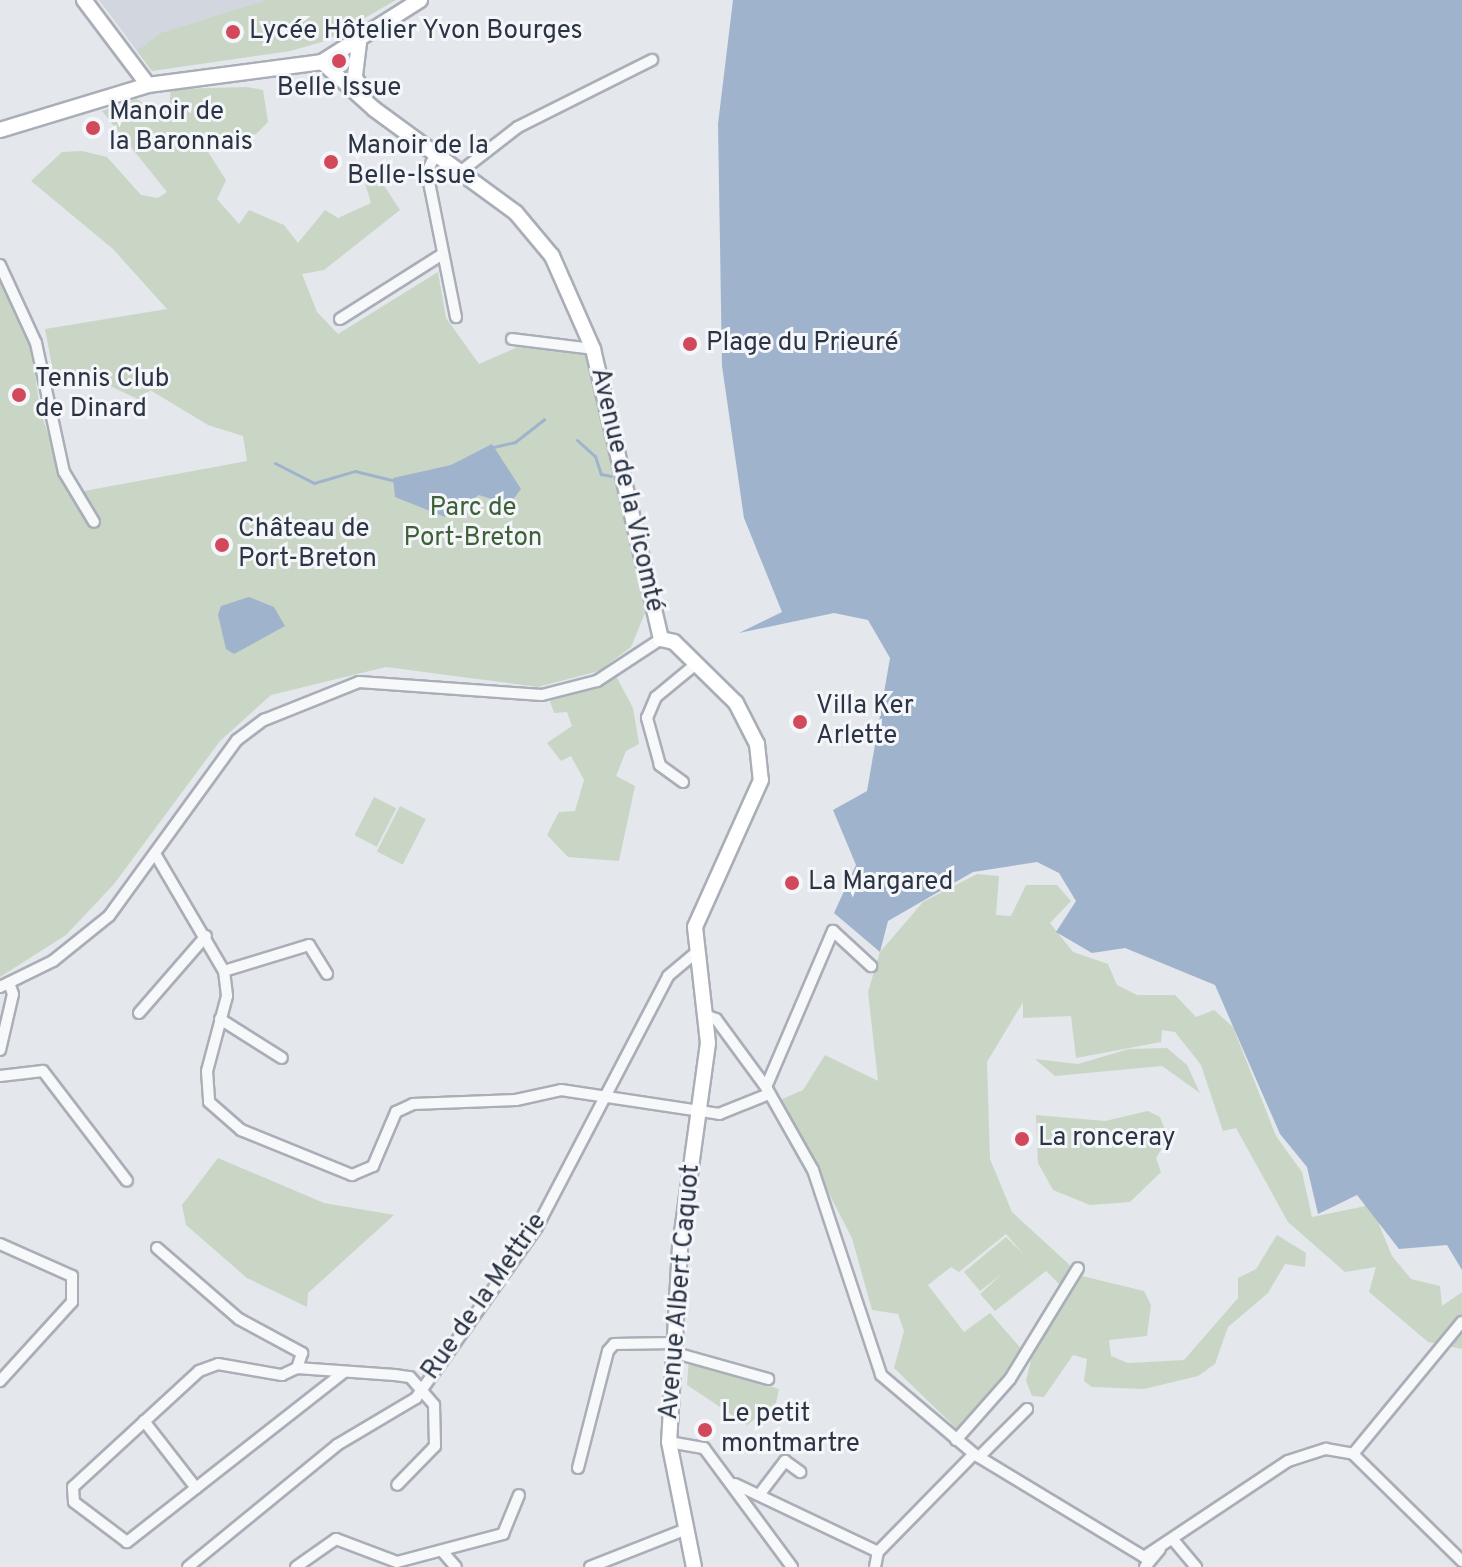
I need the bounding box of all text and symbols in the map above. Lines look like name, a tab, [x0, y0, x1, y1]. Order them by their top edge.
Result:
place label: Lycée Hôtelier Yvon Bourges	[249, 16, 584, 48]
marker: Lycée Hôtelier Yvon Bourges	[224, 23, 242, 41]
marker: Belle Issue	[330, 52, 348, 70]
place label: Belle Issue	[277, 73, 401, 105]
place label: Manoir de la Baronnais	[109, 97, 253, 158]
marker: Manoir de la Baronnais	[84, 119, 102, 137]
place label: Manoir de la Belle-Issue	[347, 131, 489, 192]
marker: Manoir de la Belle-Issue	[322, 153, 340, 171]
place label: Plage du Prieuré	[706, 328, 898, 360]
marker: Plage du Prieuré	[681, 335, 699, 353]
place label: Tennis Club de Dinard	[35, 364, 169, 426]
street label: Avenue de la Vicomté	[583, 364, 669, 616]
marker: Tennis Club de Dinard	[10, 386, 28, 404]
park label: Parc de Port-Breton	[404, 493, 542, 554]
place label: Château de Port-Breton	[238, 514, 377, 576]
marker: Château de Port-Breton	[213, 536, 231, 554]
place label: Villa Ker Arlette	[816, 691, 914, 752]
marker: Villa Ker Arlette	[791, 713, 809, 731]
place label: La Margared	[808, 867, 953, 899]
marker: La Margared	[783, 874, 801, 892]
place label: La ronceray	[1038, 1123, 1176, 1155]
marker: La ronceray	[1013, 1130, 1031, 1148]
street label: Avenue Albert Caquot	[654, 1162, 708, 1422]
street label: Rue de la Mettrie	[416, 1208, 554, 1386]
place label: Le petit montmartre	[721, 1399, 860, 1460]
marker: Le petit montmartre	[696, 1421, 714, 1439]

